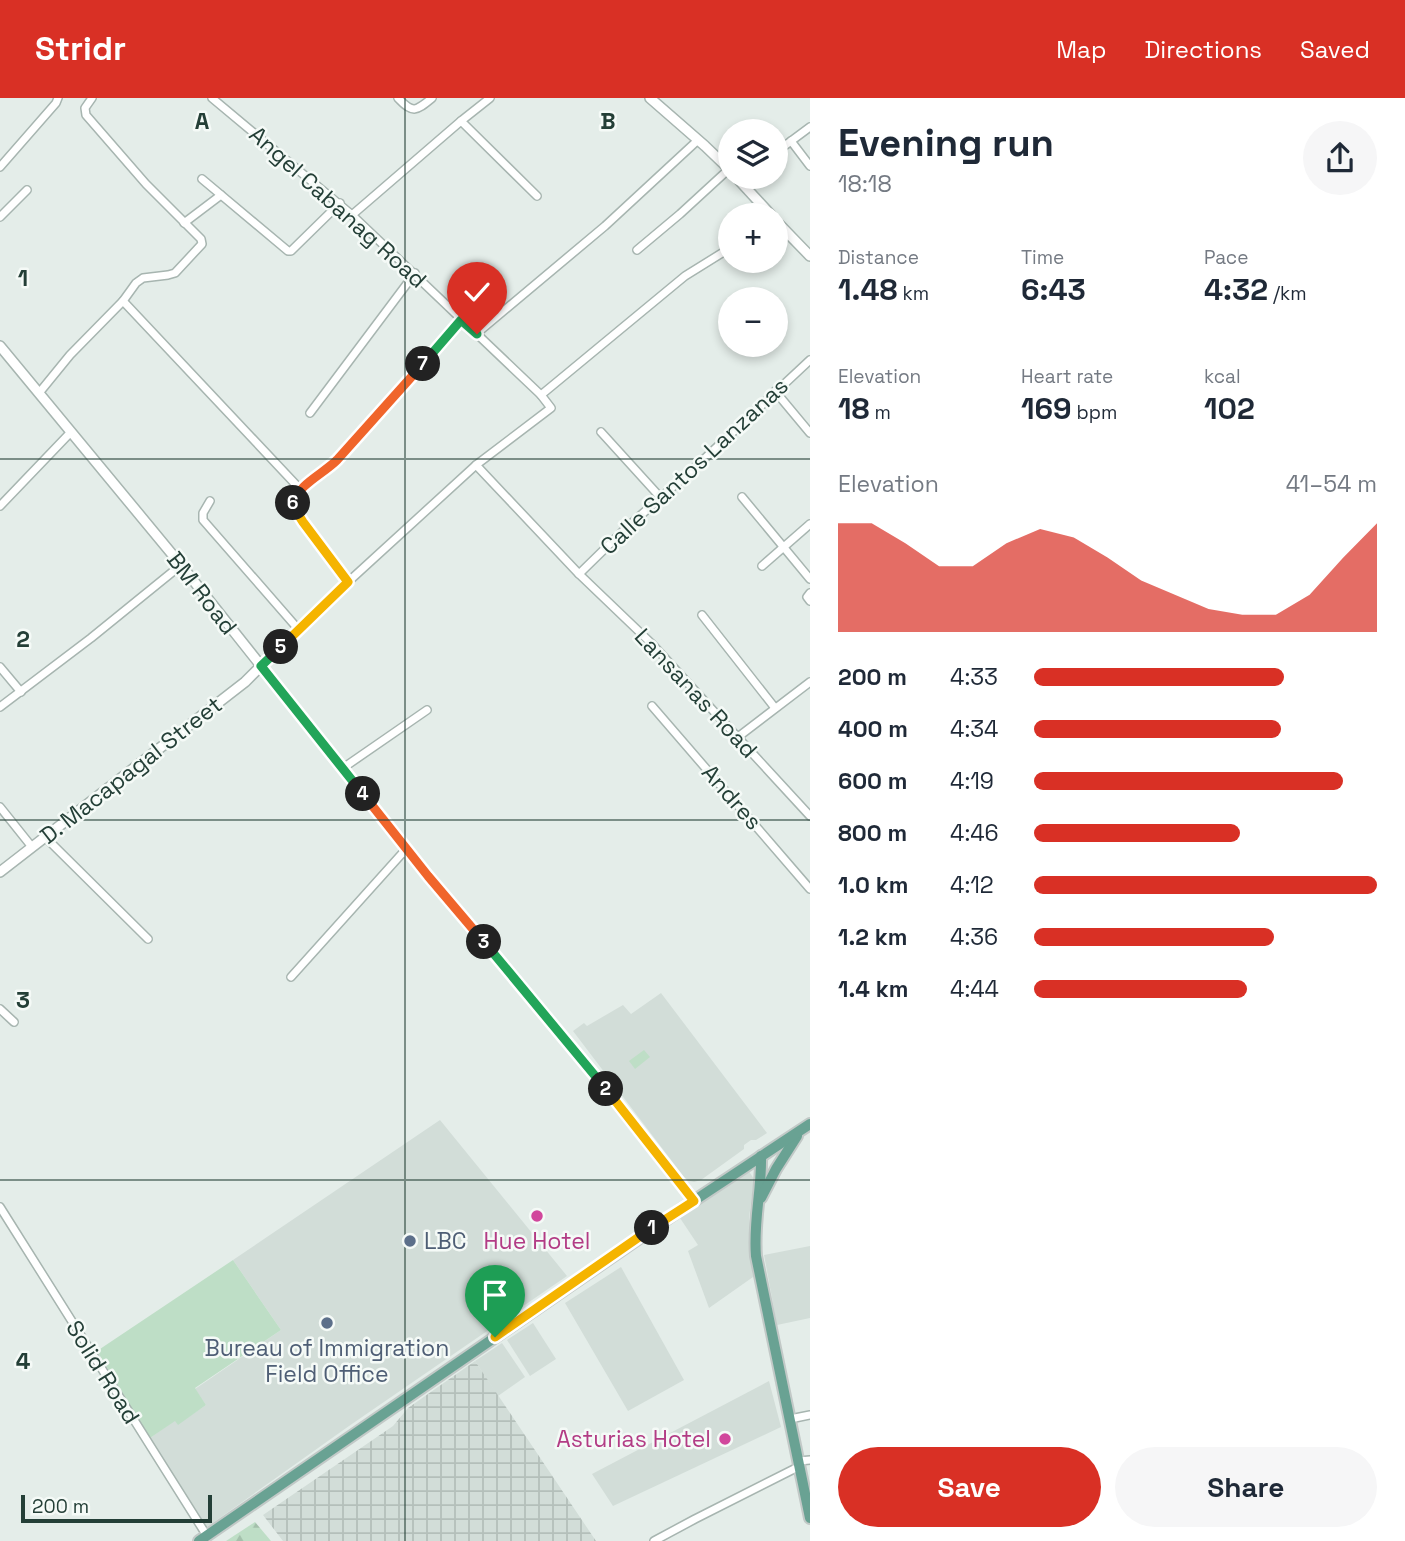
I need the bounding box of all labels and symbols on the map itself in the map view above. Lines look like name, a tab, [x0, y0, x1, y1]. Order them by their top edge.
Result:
text: A	[195, 106, 210, 136]
text: B	[600, 106, 616, 136]
street label: Angel Cabanag Road	[243, 119, 433, 295]
pin	[447, 262, 507, 334]
text: 1	[18, 263, 28, 293]
pin: 7	[406, 346, 440, 382]
street label: Calle Santos Lanzanas	[594, 371, 794, 561]
pin: 6	[276, 486, 310, 520]
street label: BM Road	[160, 545, 244, 641]
street label: Lansanas Road	[628, 622, 764, 764]
text: 2	[16, 624, 30, 654]
pin: 5	[264, 630, 298, 664]
street label: D. Macapagal Street	[34, 690, 228, 850]
street label: Andres	[695, 758, 769, 836]
pin: 4	[346, 776, 380, 812]
pin: 3	[466, 924, 502, 960]
text: 3	[16, 985, 30, 1015]
pin: 2	[588, 1072, 624, 1107]
marker: Hue Hotel	[529, 1208, 545, 1224]
pin: 1	[634, 1210, 670, 1246]
place label: LBC	[424, 1226, 467, 1256]
place label: Hue Hotel	[484, 1226, 590, 1256]
marker: LBC	[402, 1233, 418, 1249]
pin	[465, 1265, 525, 1337]
street label: Solid Road	[59, 1315, 147, 1429]
marker: Bureau of Immigration Field Office	[319, 1315, 335, 1331]
place label: Bureau of Immigration Field Office	[205, 1333, 449, 1389]
text: 4	[16, 1346, 31, 1376]
place label: Asturias Hotel	[556, 1424, 711, 1454]
marker: Asturias Hotel	[717, 1431, 733, 1447]
scale bar	[21, 1492, 212, 1524]

